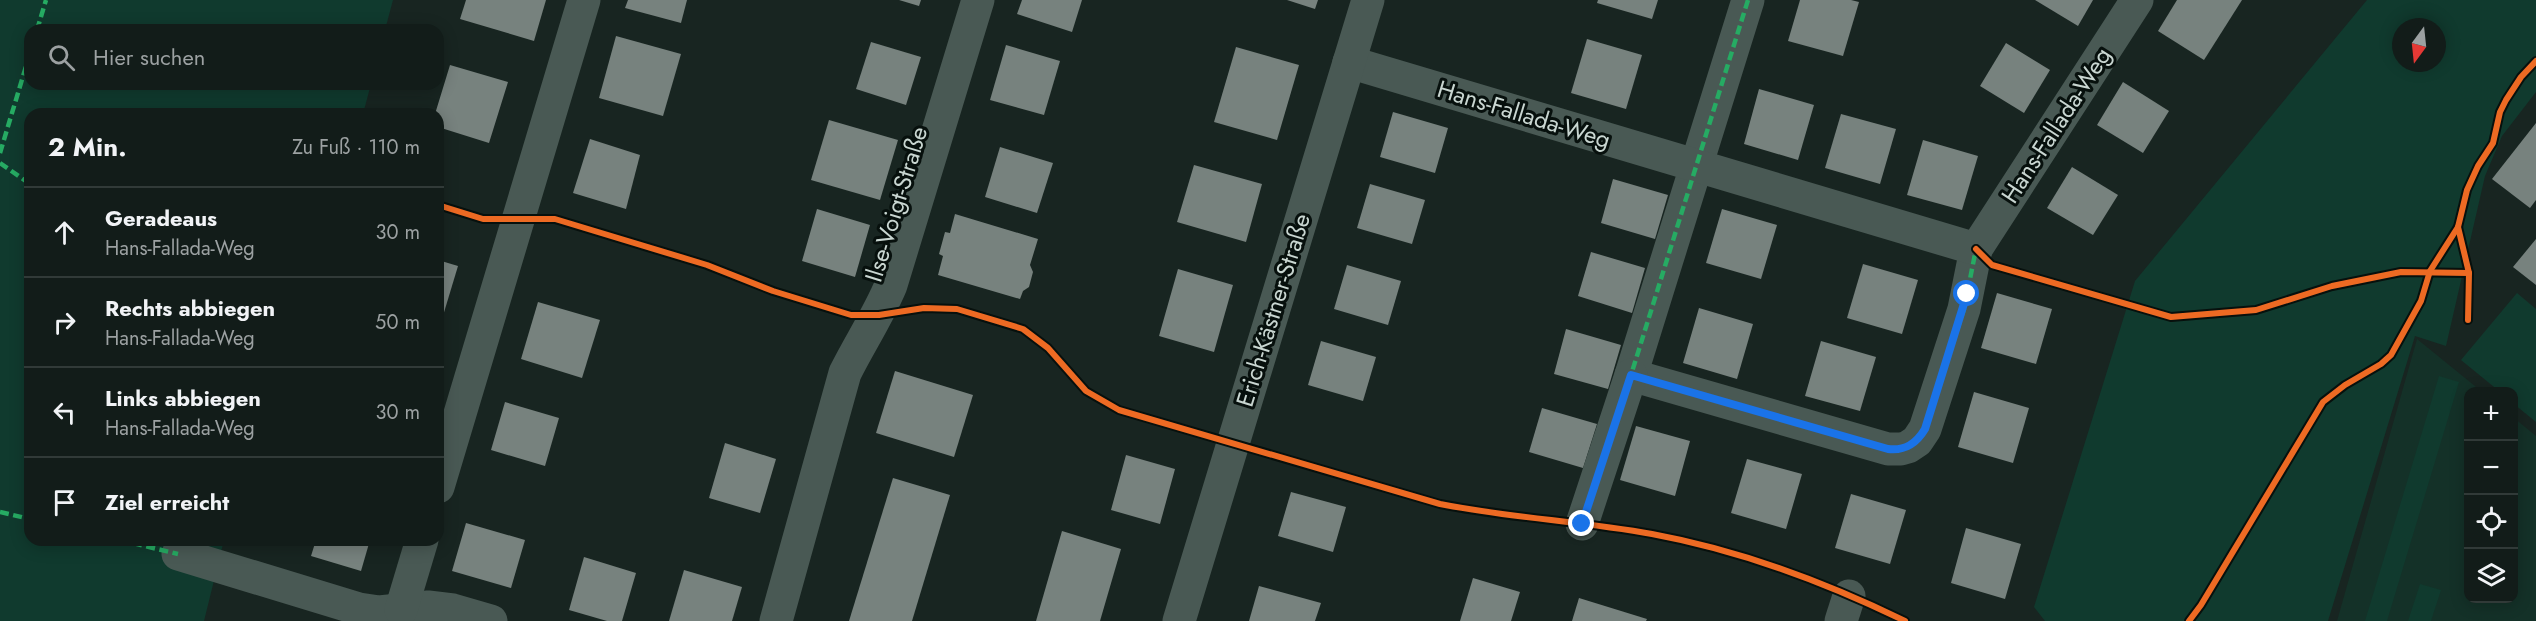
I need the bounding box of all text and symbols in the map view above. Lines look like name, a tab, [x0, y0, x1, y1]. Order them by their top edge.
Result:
north arrow	[2392, 18, 2446, 72]
search box	[24, 24, 444, 90]
street label: Hans-Fallada-Weg	[1992, 40, 2120, 210]
icon: search	[45, 41, 78, 74]
text: Hier suchen	[93, 41, 205, 73]
street label: Hans-Fallada-Weg	[1433, 71, 1615, 157]
street label: Ilse-Voigt-Straße	[856, 122, 936, 286]
text: 2 Min.	[48, 128, 127, 166]
text: Zu Fuß · 110 m	[292, 133, 420, 162]
text: Geradeaus	[105, 202, 217, 234]
street label: Erich-Kästner-Straße	[1227, 209, 1319, 411]
icon: ahead	[48, 216, 81, 249]
text: 30 m	[375, 218, 420, 247]
text: Hans-Fallada-Weg	[105, 234, 255, 263]
route start	[1953, 280, 1979, 306]
text: Rechts abbiegen	[105, 292, 275, 324]
icon: right	[48, 306, 81, 339]
text: 50 m	[375, 308, 420, 337]
text: Hans-Fallada-Weg	[105, 324, 255, 353]
text: Links abbiegen	[105, 382, 261, 414]
map controls	[2464, 387, 2518, 603]
button: +	[2464, 387, 2518, 441]
icon: left	[48, 396, 81, 429]
text: 30 m	[375, 398, 420, 427]
text: Hans-Fallada-Weg	[105, 414, 255, 443]
button: −	[2464, 441, 2518, 495]
icon: arrive	[48, 486, 81, 519]
text: Ziel erreicht	[105, 486, 229, 518]
button: locate	[2464, 495, 2518, 549]
route end	[1568, 510, 1594, 536]
button: layers	[2464, 549, 2518, 603]

